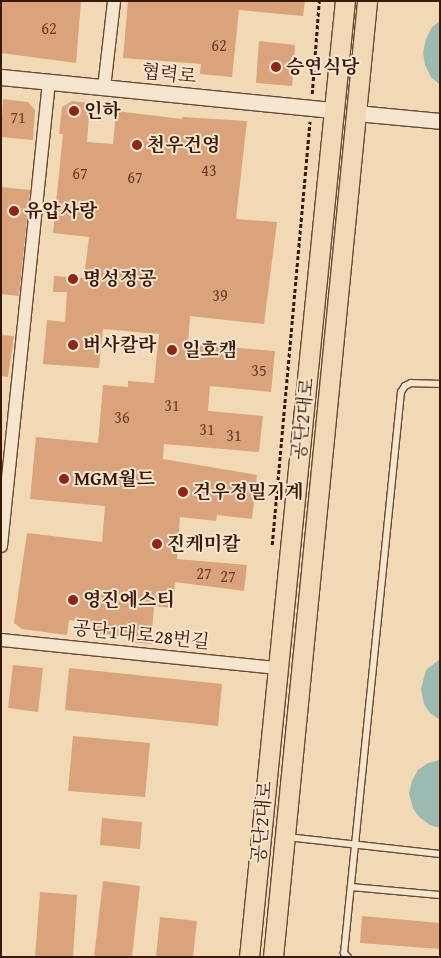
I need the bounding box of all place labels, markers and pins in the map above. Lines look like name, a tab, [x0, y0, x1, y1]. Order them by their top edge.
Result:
place label: 승연식당	[286, 56, 359, 78]
marker: 승연식당	[270, 61, 282, 73]
place label: 인하	[84, 100, 121, 122]
marker: 인하	[68, 105, 80, 117]
place label: 천우건영	[147, 134, 220, 156]
marker: 천우건영	[131, 139, 143, 151]
place label: 유압사랑	[24, 200, 97, 222]
marker: 유압사랑	[8, 205, 20, 217]
place label: 명성정공	[83, 268, 156, 290]
marker: 명성정공	[67, 273, 79, 285]
place label: 버사칼라	[83, 334, 156, 356]
marker: 버사칼라	[67, 339, 79, 351]
place label: 일호캠	[182, 339, 237, 361]
marker: 일호캠	[166, 344, 178, 356]
place label: MGM월드	[74, 468, 155, 490]
marker: MGM월드	[58, 473, 70, 485]
place label: 건우정밀기계	[193, 481, 303, 503]
marker: 건우정밀기계	[177, 486, 189, 498]
place label: 진케미칼	[167, 533, 240, 555]
marker: 진케미칼	[151, 538, 163, 550]
place label: 영진에스티	[83, 589, 175, 611]
marker: 영진에스티	[67, 594, 79, 606]

